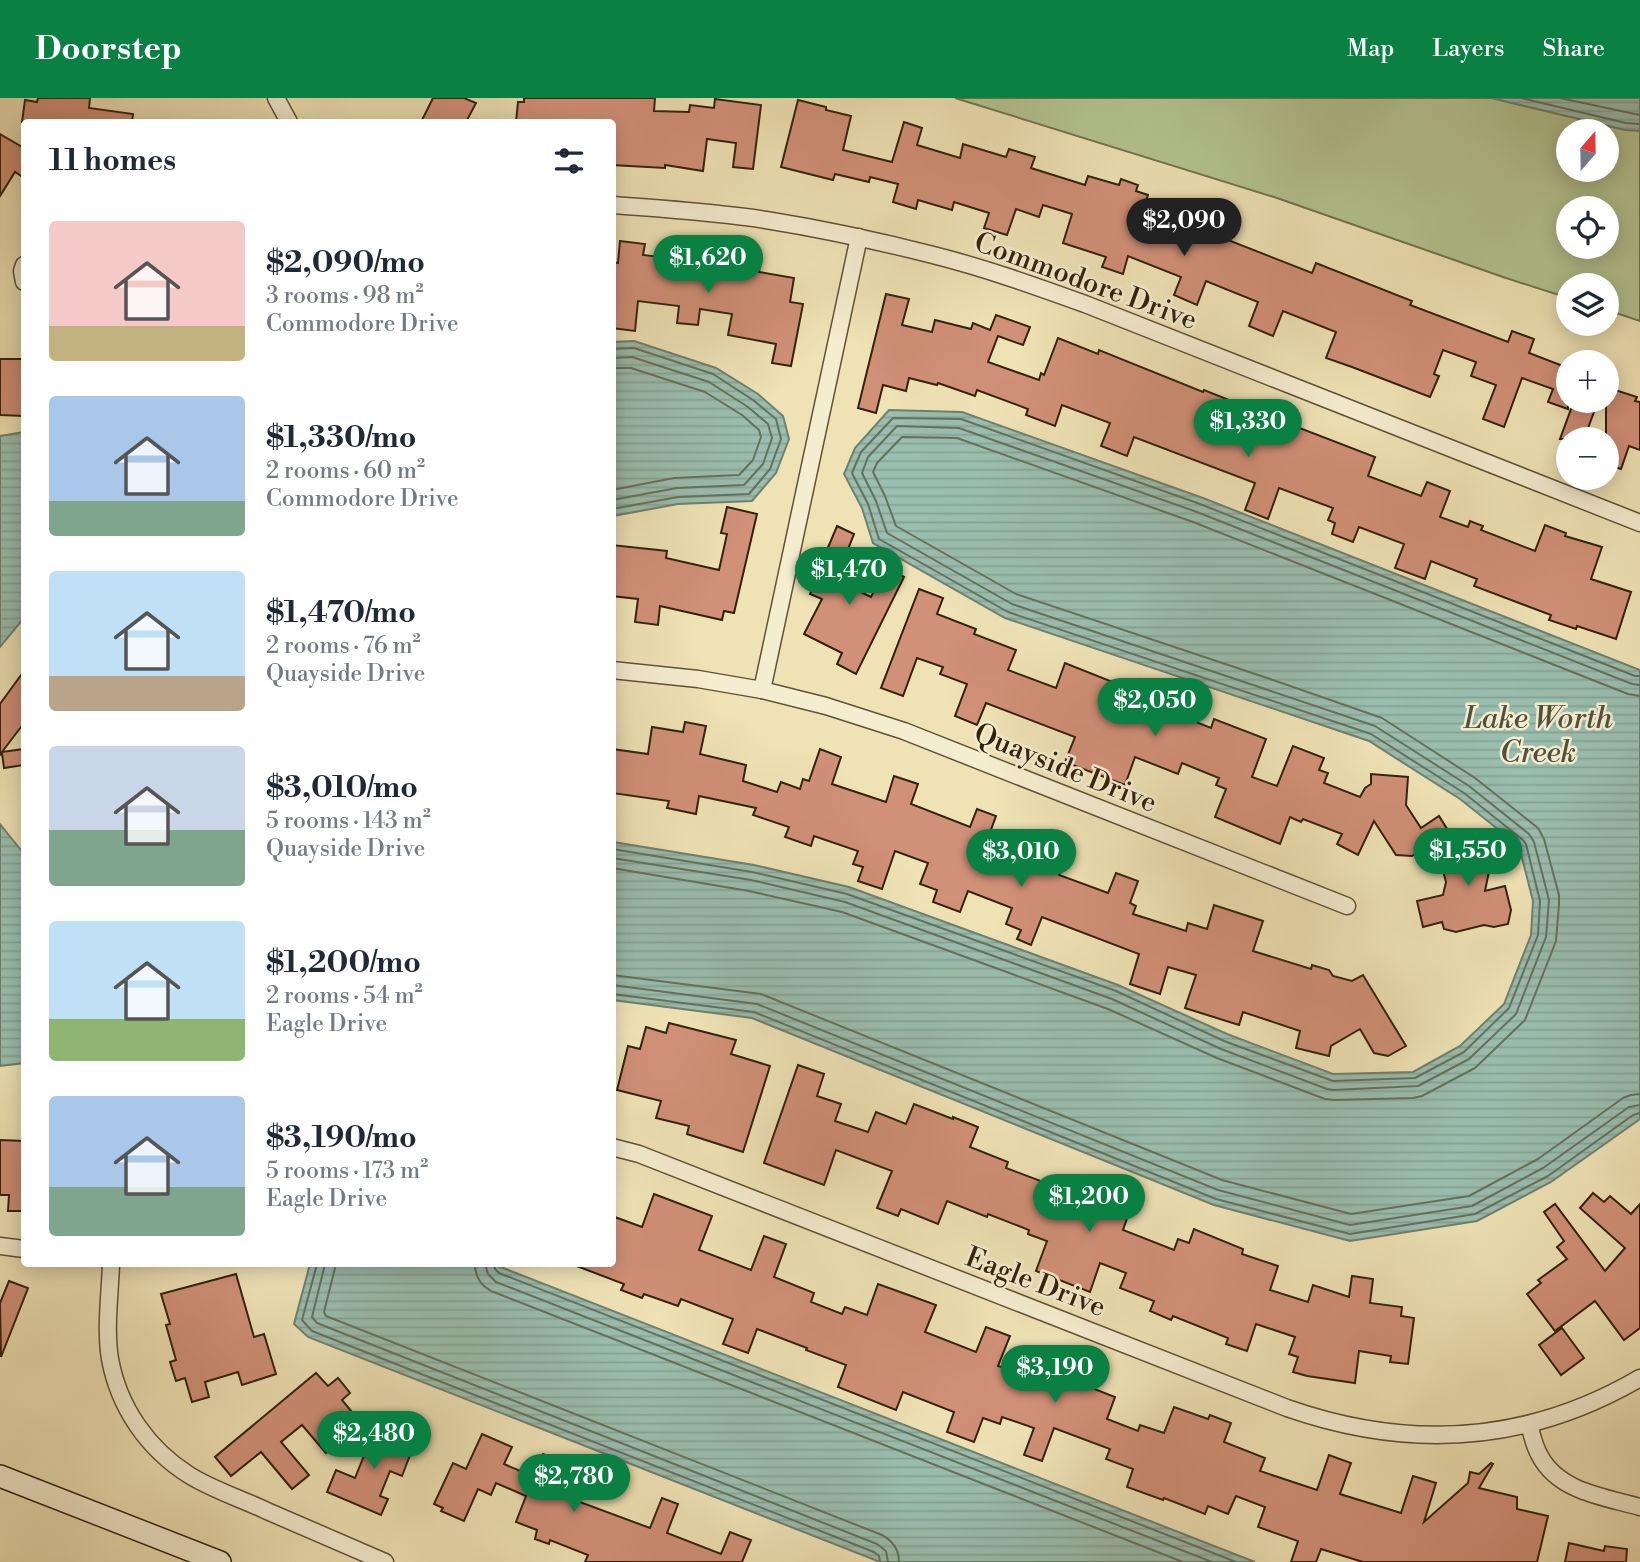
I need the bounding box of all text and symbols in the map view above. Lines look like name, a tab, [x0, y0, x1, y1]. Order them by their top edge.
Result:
text: Doorstep	[35, 29, 182, 70]
text: Map	[1347, 34, 1394, 64]
text: Layers	[1432, 34, 1504, 64]
text: Share	[1542, 34, 1605, 64]
north arrow	[1556, 119, 1619, 182]
map controls	[1556, 119, 1619, 490]
text: 11 homes	[49, 142, 176, 180]
icon: filters	[550, 142, 588, 180]
button: locate	[1556, 196, 1619, 259]
pin: $2,090	[1127, 198, 1241, 258]
text: $2,090	[1142, 207, 1226, 235]
street label: Commodore Drive	[969, 225, 1202, 338]
pin: $1,620	[651, 236, 765, 295]
text: $2,090/mo	[266, 244, 425, 282]
text: $1,620	[669, 244, 747, 272]
icon: home	[105, 249, 189, 333]
button: layers	[1556, 273, 1619, 336]
text: 3 rooms · 98 m²	[266, 282, 423, 310]
text: Commodore Drive	[266, 310, 459, 338]
button: +	[1556, 350, 1619, 413]
pin: $1,330	[1191, 400, 1305, 459]
text: $1,330	[1210, 408, 1286, 436]
text: $1,330/mo	[266, 419, 416, 457]
icon: home	[105, 424, 189, 508]
button: −	[1556, 427, 1619, 490]
text: 2 rooms · 60 m²	[266, 457, 425, 485]
text: Commodore Drive	[266, 485, 459, 513]
pin: $1,470	[792, 547, 906, 607]
text: $1,470	[811, 556, 887, 584]
text: $1,470/mo	[266, 594, 416, 632]
icon: home	[105, 599, 189, 683]
text: 2 rooms · 76 m²	[266, 632, 421, 660]
text: Quayside Drive	[266, 660, 425, 688]
pin: $2,050	[1098, 678, 1212, 738]
text: $2,050	[1114, 687, 1196, 715]
water label: Lake Worth Creek	[1463, 700, 1613, 772]
street label: Quayside Drive	[969, 716, 1162, 821]
text: $3,010/mo	[266, 769, 418, 807]
icon: home	[105, 774, 189, 858]
text: 5 rooms · 143 m²	[266, 807, 431, 835]
pin: $1,550	[1411, 828, 1525, 888]
pin: $3,010	[964, 830, 1078, 889]
text: Quayside Drive	[266, 835, 425, 863]
text: $1,550	[1429, 837, 1507, 865]
text: $3,010	[982, 838, 1060, 866]
text: $1,200/mo	[266, 944, 421, 982]
icon: home	[105, 949, 189, 1033]
text: 2 rooms · 54 m²	[266, 982, 423, 1010]
text: Eagle Drive	[266, 1010, 387, 1038]
text: $3,190/mo	[266, 1119, 417, 1157]
icon: home	[105, 1124, 189, 1208]
text: 5 rooms · 173 m²	[266, 1157, 428, 1185]
pin: $1,200	[1032, 1174, 1146, 1234]
text: $1,200	[1049, 1183, 1129, 1211]
text: Eagle Drive	[266, 1185, 387, 1213]
street label: Eagle Drive	[960, 1240, 1111, 1325]
pin: $3,190	[998, 1346, 1112, 1405]
text: $3,190	[1017, 1354, 1093, 1382]
pin: $2,480	[317, 1412, 431, 1471]
text: $2,480	[333, 1420, 415, 1448]
pin: $2,780	[517, 1454, 631, 1514]
text: $2,780	[534, 1463, 614, 1491]

